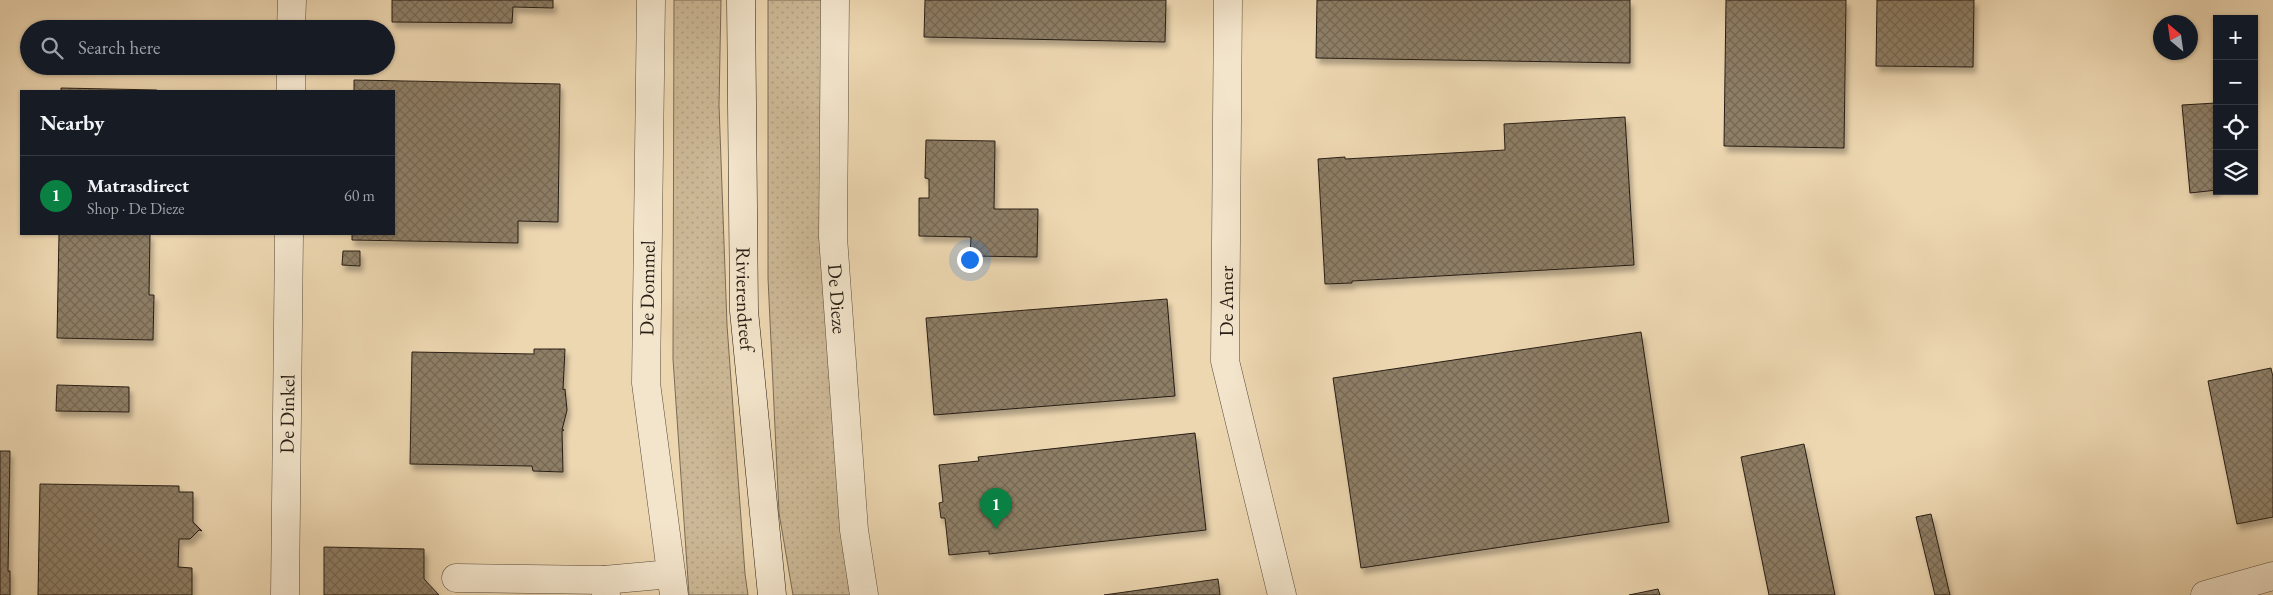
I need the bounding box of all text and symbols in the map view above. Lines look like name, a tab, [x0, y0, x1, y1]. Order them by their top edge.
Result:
north arrow	[2153, 15, 2198, 60]
map controls	[2213, 15, 2258, 195]
button: +	[2213, 15, 2258, 60]
search box	[20, 20, 395, 75]
icon: search	[38, 34, 66, 62]
text: Search here	[78, 35, 160, 60]
button: −	[2213, 60, 2258, 105]
button: locate	[2213, 105, 2258, 150]
text: Nearby	[40, 109, 104, 136]
button: layers	[2213, 150, 2258, 195]
text: Matrasdirect	[87, 173, 189, 198]
text: 1	[52, 185, 60, 206]
text: 60 m	[344, 185, 375, 206]
text: Shop · De Dieze	[87, 198, 185, 219]
street label: De Dommel	[633, 240, 661, 336]
street label: Rivierendreef	[730, 247, 761, 355]
your location	[957, 247, 983, 273]
street label: De Dieze	[822, 263, 853, 335]
street label: De Amer	[1213, 265, 1239, 336]
street label: De Dinkel	[274, 374, 300, 454]
pin: 1	[980, 488, 1012, 529]

